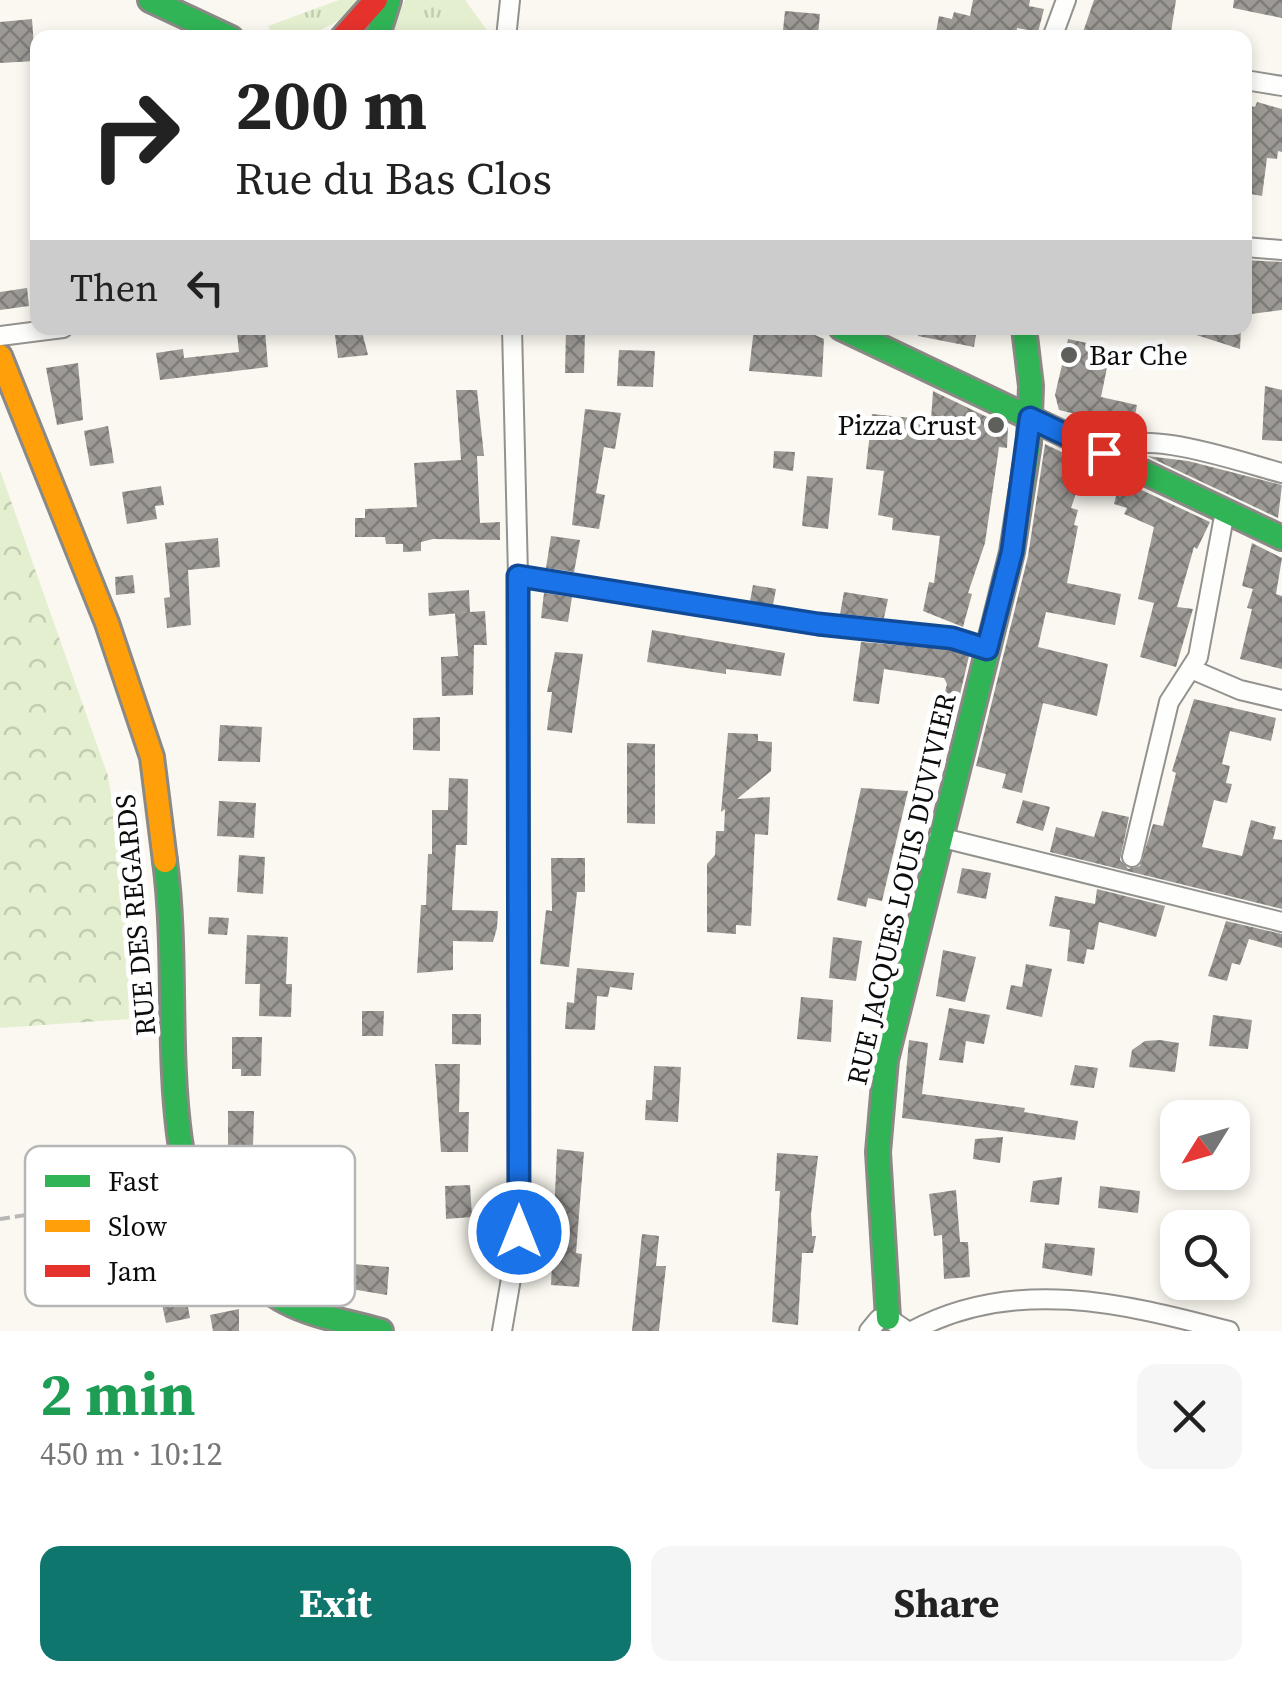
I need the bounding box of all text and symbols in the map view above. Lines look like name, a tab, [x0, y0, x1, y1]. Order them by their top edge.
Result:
text: 200 m	[235, 56, 427, 152]
icon: right	[70, 70, 200, 200]
text: Rue du Bas Clos	[235, 147, 552, 209]
icon: left	[178, 260, 233, 315]
text: Then	[70, 262, 158, 314]
place label: Bar Che	[1089, 336, 1188, 374]
marker: Bar Che	[1058, 344, 1080, 366]
place label: Pizza Crust	[837, 406, 977, 444]
pin	[1062, 411, 1147, 496]
marker: Pizza Crust	[985, 414, 1007, 436]
icon: arrive	[1077, 426, 1132, 481]
street label: RUE JACQUES LOUIS DUVIVIER	[837, 689, 965, 1089]
street label: RUE DES REGARDS	[106, 793, 164, 1037]
north arrow	[1160, 1100, 1250, 1190]
map controls	[1160, 1100, 1250, 1300]
legend	[25, 1146, 355, 1306]
text: Fast	[108, 1162, 159, 1200]
position arrow	[467, 1180, 571, 1284]
text: Slow	[108, 1207, 168, 1245]
button: search	[1160, 1210, 1250, 1300]
text: Jam	[107, 1252, 157, 1290]
text: 2 min	[40, 1353, 196, 1435]
button: close	[1137, 1364, 1242, 1469]
text: 450 m · 10:12	[40, 1432, 222, 1476]
button: Exit	[40, 1546, 631, 1661]
button: Share	[651, 1546, 1242, 1661]

